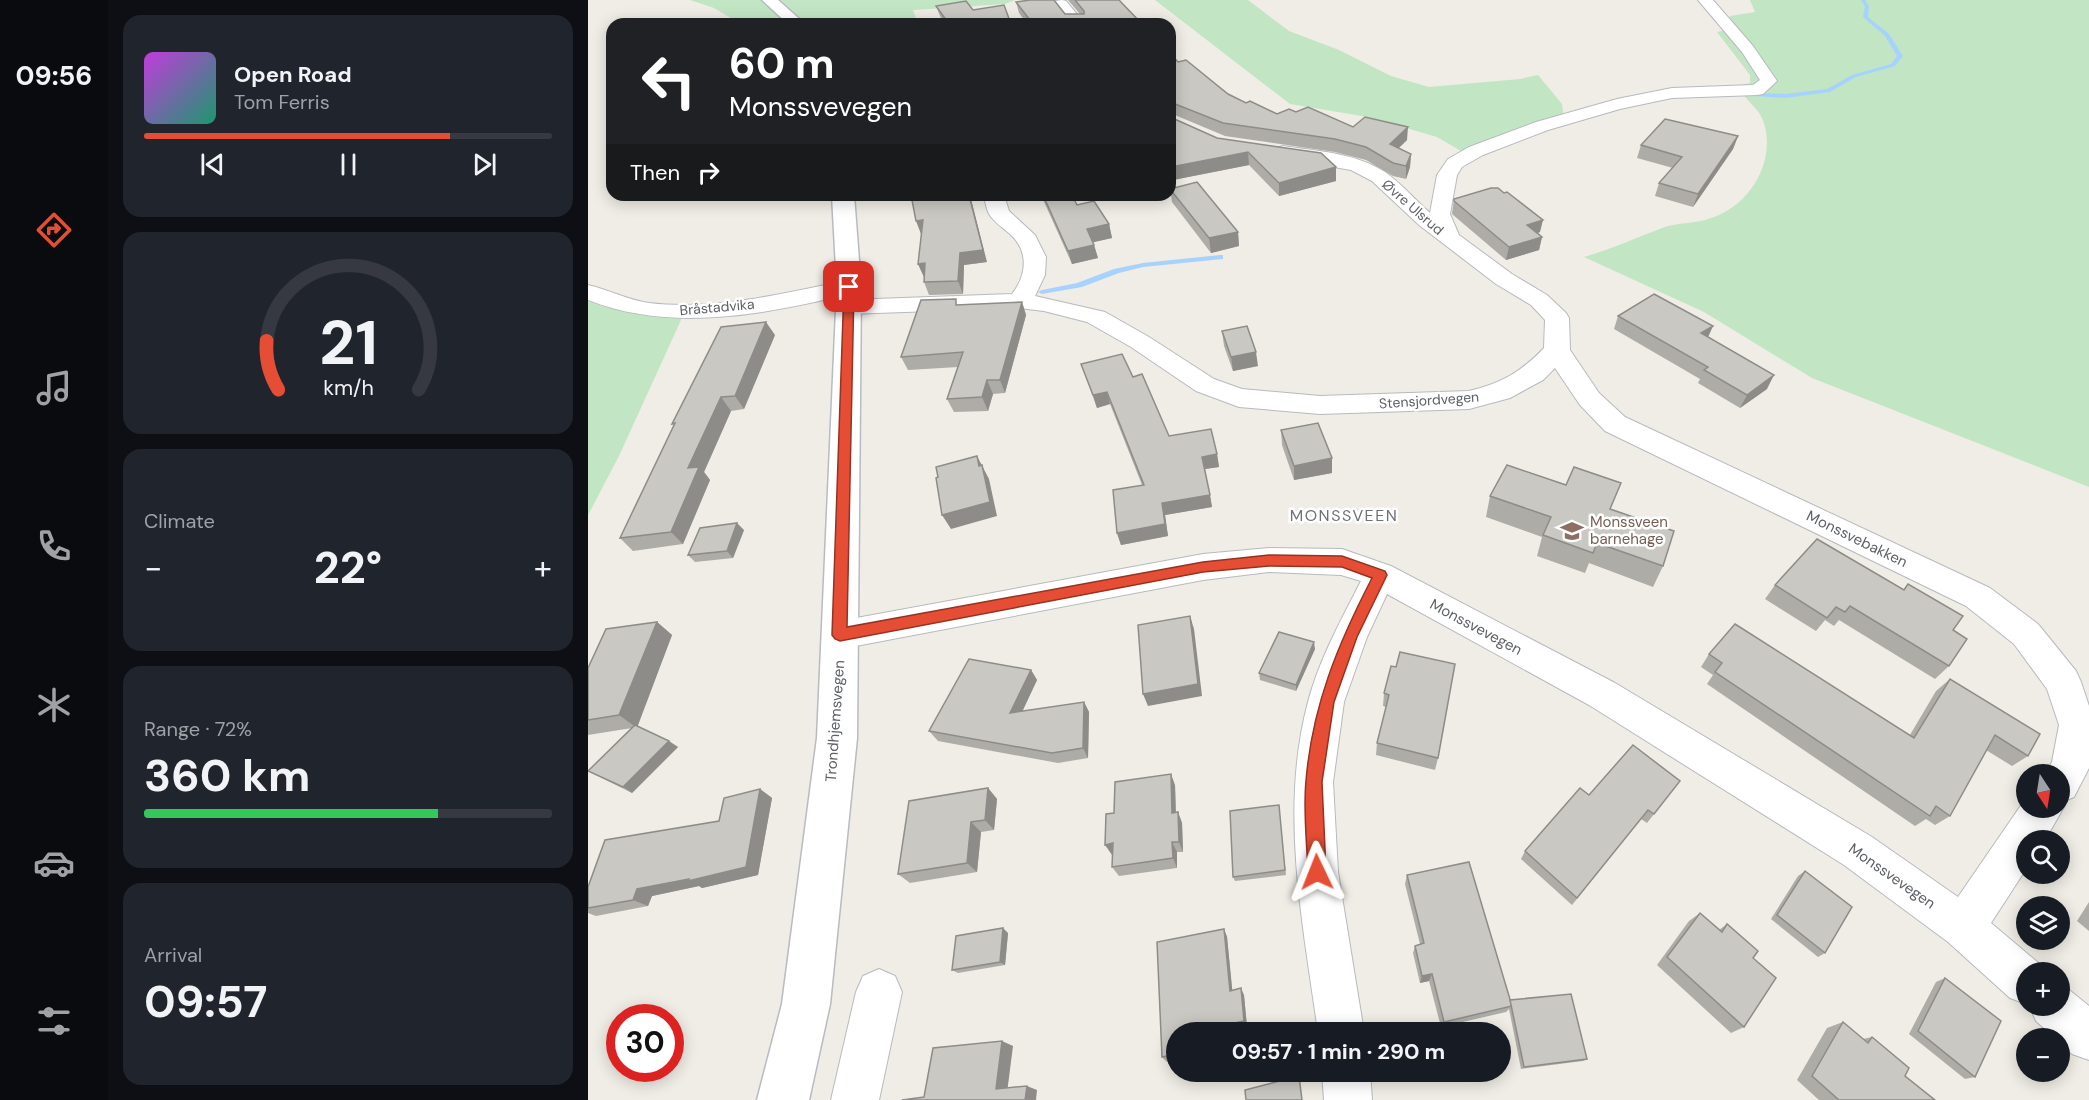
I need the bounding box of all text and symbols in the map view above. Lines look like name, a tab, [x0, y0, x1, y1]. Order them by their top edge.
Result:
text: 60 m	[729, 36, 835, 91]
icon: left	[630, 42, 708, 120]
text: 09:56	[16, 58, 92, 93]
text: Open Road	[234, 60, 352, 89]
text: Tom Ferris	[234, 89, 330, 115]
text: Monssvevegen	[729, 89, 912, 124]
icon: previous	[196, 148, 229, 181]
icon: pause	[332, 148, 365, 181]
icon: next	[468, 148, 501, 181]
icon: right	[692, 156, 725, 189]
text: Then	[630, 158, 680, 187]
street label: Øvre Ulsrud	[1378, 175, 1448, 239]
icon: directions	[33, 209, 75, 251]
pin	[823, 261, 874, 312]
icon: arrive	[832, 270, 865, 303]
street label: Bråstadvika	[679, 295, 755, 319]
text: 21	[319, 302, 377, 383]
icon: music	[33, 367, 75, 409]
text: km/h	[323, 374, 373, 402]
street label: Stensjordvegen	[1378, 388, 1480, 412]
district label: MONSSVEEN	[1290, 505, 1398, 526]
street label: Monssvebakken	[1803, 506, 1911, 572]
text: Climate	[144, 508, 215, 534]
place label: Monssveen barnehage	[1590, 512, 1668, 549]
school or university icon: Monssveen barnehage	[1559, 518, 1585, 544]
icon: phone	[33, 525, 75, 567]
text: 22°	[314, 538, 382, 597]
text: −	[144, 546, 162, 589]
text: +	[534, 546, 552, 589]
street label: Monssvevegen	[1426, 594, 1526, 660]
street label: Trondhjemsvegen	[821, 659, 849, 783]
icon: climate	[33, 684, 75, 726]
text: Range · 72%	[144, 716, 252, 742]
text: 360 km	[144, 746, 310, 805]
north arrow	[2016, 764, 2070, 818]
map controls	[2016, 764, 2070, 1082]
button: search	[2016, 830, 2070, 884]
street label: Monssvevegen	[1845, 839, 1939, 913]
position arrow	[1285, 840, 1349, 904]
icon: car	[33, 842, 75, 884]
button: layers	[2016, 896, 2070, 950]
text: Arrival	[144, 942, 202, 968]
button: +	[2016, 962, 2070, 1016]
text: 09:57	[144, 972, 268, 1031]
icon: filters	[33, 1000, 75, 1042]
speed limit sign: 30	[606, 1004, 684, 1082]
button: −	[2016, 1028, 2070, 1082]
text: 09:57 · 1 min · 290 m	[1232, 1037, 1445, 1066]

